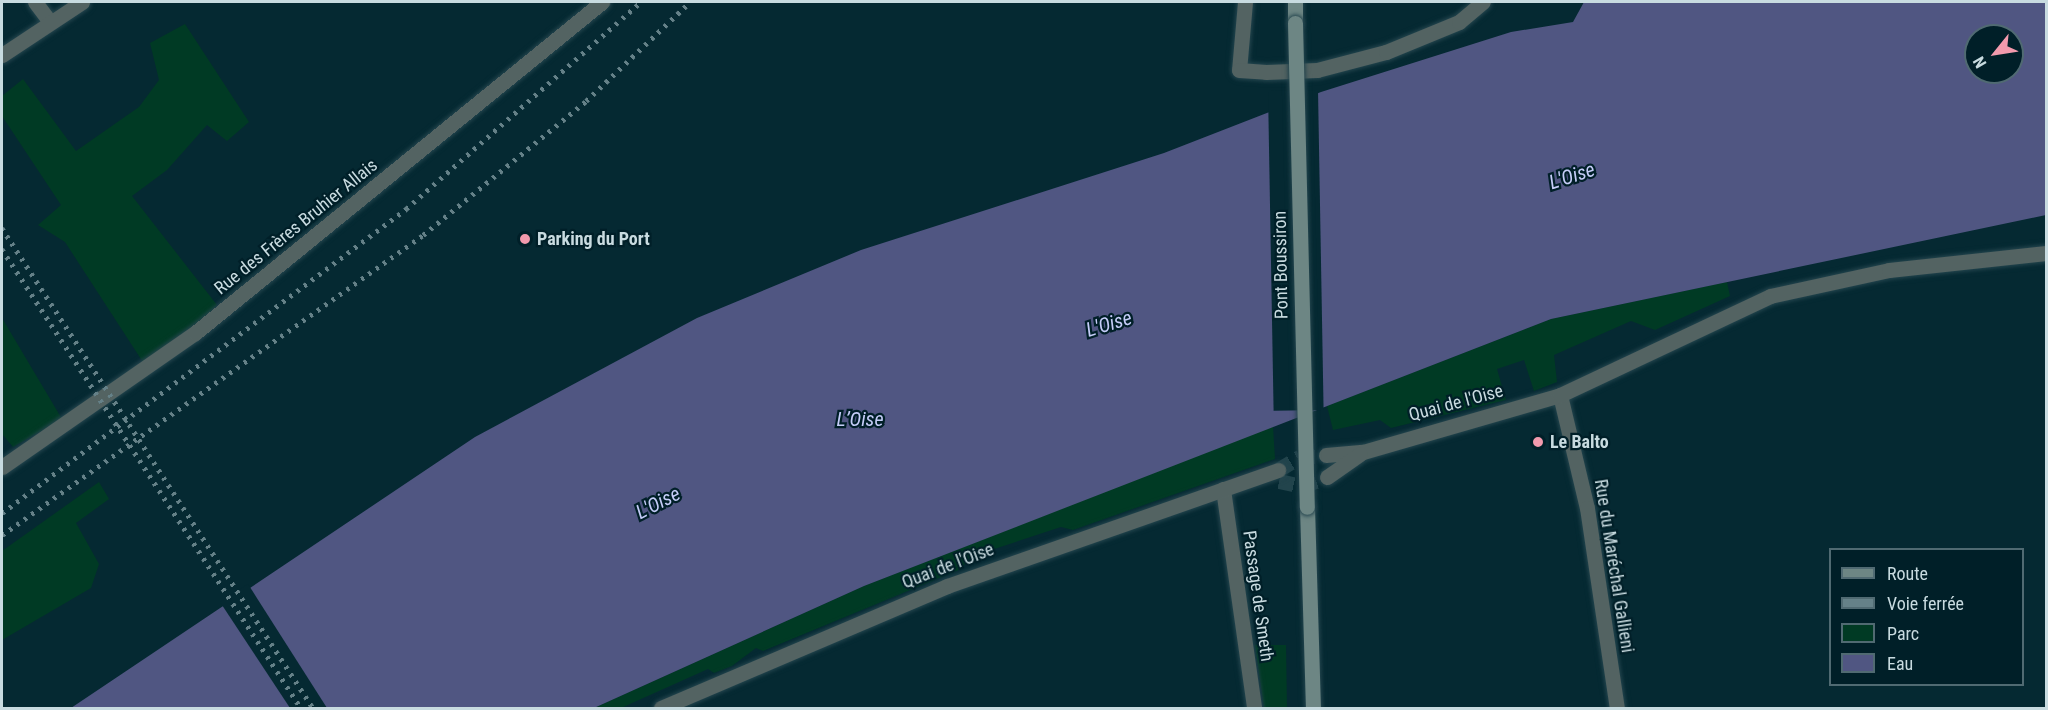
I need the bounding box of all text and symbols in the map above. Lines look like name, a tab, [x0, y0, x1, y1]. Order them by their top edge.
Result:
north arrow	[1964, 24, 2024, 84]
text: N	[1969, 53, 1990, 71]
street label: Rue des Frères Bruhier Allais	[210, 155, 382, 299]
water label: L'Oise	[1546, 157, 1598, 195]
street label: Pont Boussiron	[1269, 211, 1293, 319]
place label: Parking du Port	[537, 228, 650, 250]
marker: Parking du Port	[518, 232, 532, 246]
water label: L'Oise	[1083, 306, 1135, 342]
street label: Quai de l'Oise	[1406, 380, 1506, 426]
water label: L’Oise	[836, 407, 884, 431]
place label: Le Balto	[1550, 431, 1609, 453]
marker: Le Balto	[1531, 435, 1545, 449]
street label: Rue du Maréchal Gallieni	[1590, 478, 1638, 654]
water label: L'Oise	[632, 482, 684, 524]
street label: Passage de Smeth	[1238, 529, 1278, 663]
street label: Quai de l'Oise	[899, 539, 997, 593]
legend	[1829, 548, 2024, 686]
text: Route	[1887, 563, 1928, 584]
text: Voie ferrée	[1887, 593, 1964, 614]
text: Parc	[1887, 623, 1919, 644]
text: Eau	[1887, 653, 1913, 674]

